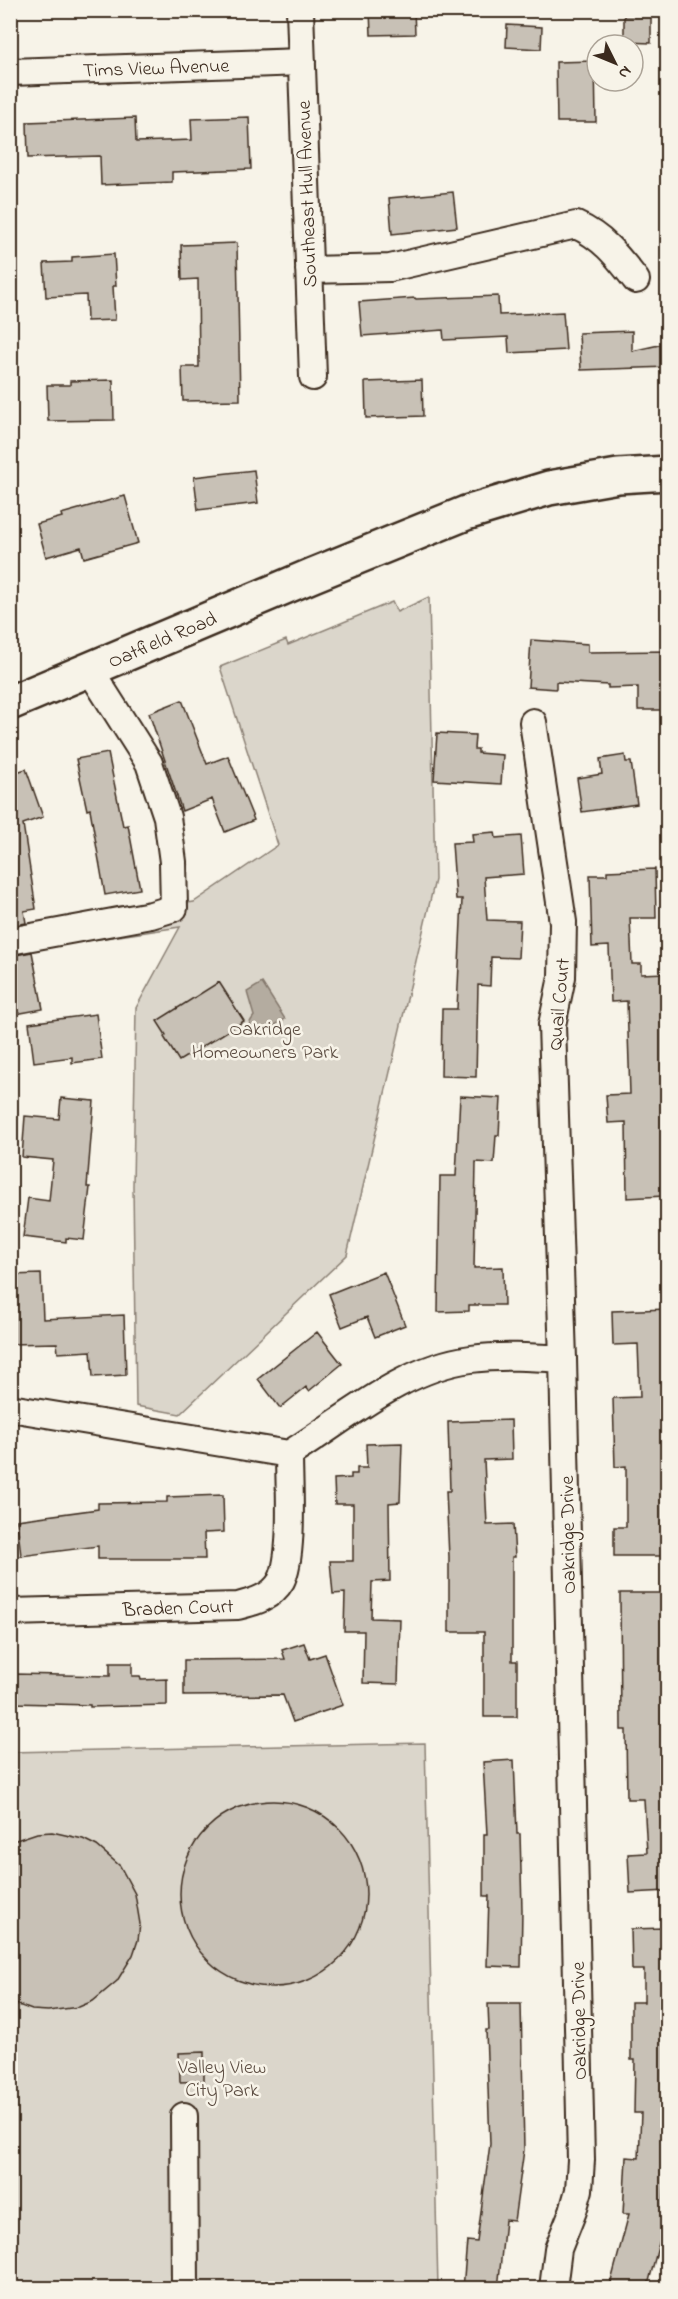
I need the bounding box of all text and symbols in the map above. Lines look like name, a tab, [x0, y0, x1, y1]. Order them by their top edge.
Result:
north arrow	[585, 33, 645, 93]
street label: Tims View Avenue	[82, 52, 230, 87]
text: N	[612, 60, 637, 84]
street label: Southeast Hull Avenue	[291, 100, 326, 288]
street label: Oatfield Road	[104, 605, 222, 677]
street label: Quail Court	[542, 957, 579, 1052]
park label: Oakridge Homeowners Park	[192, 1016, 338, 1068]
street label: Oakridge Drive	[554, 1475, 586, 1594]
street label: Braden Court	[121, 1593, 234, 1626]
street label: Oakridge Drive	[565, 1961, 597, 2080]
park label: Valley View City Park	[177, 2054, 266, 2106]

